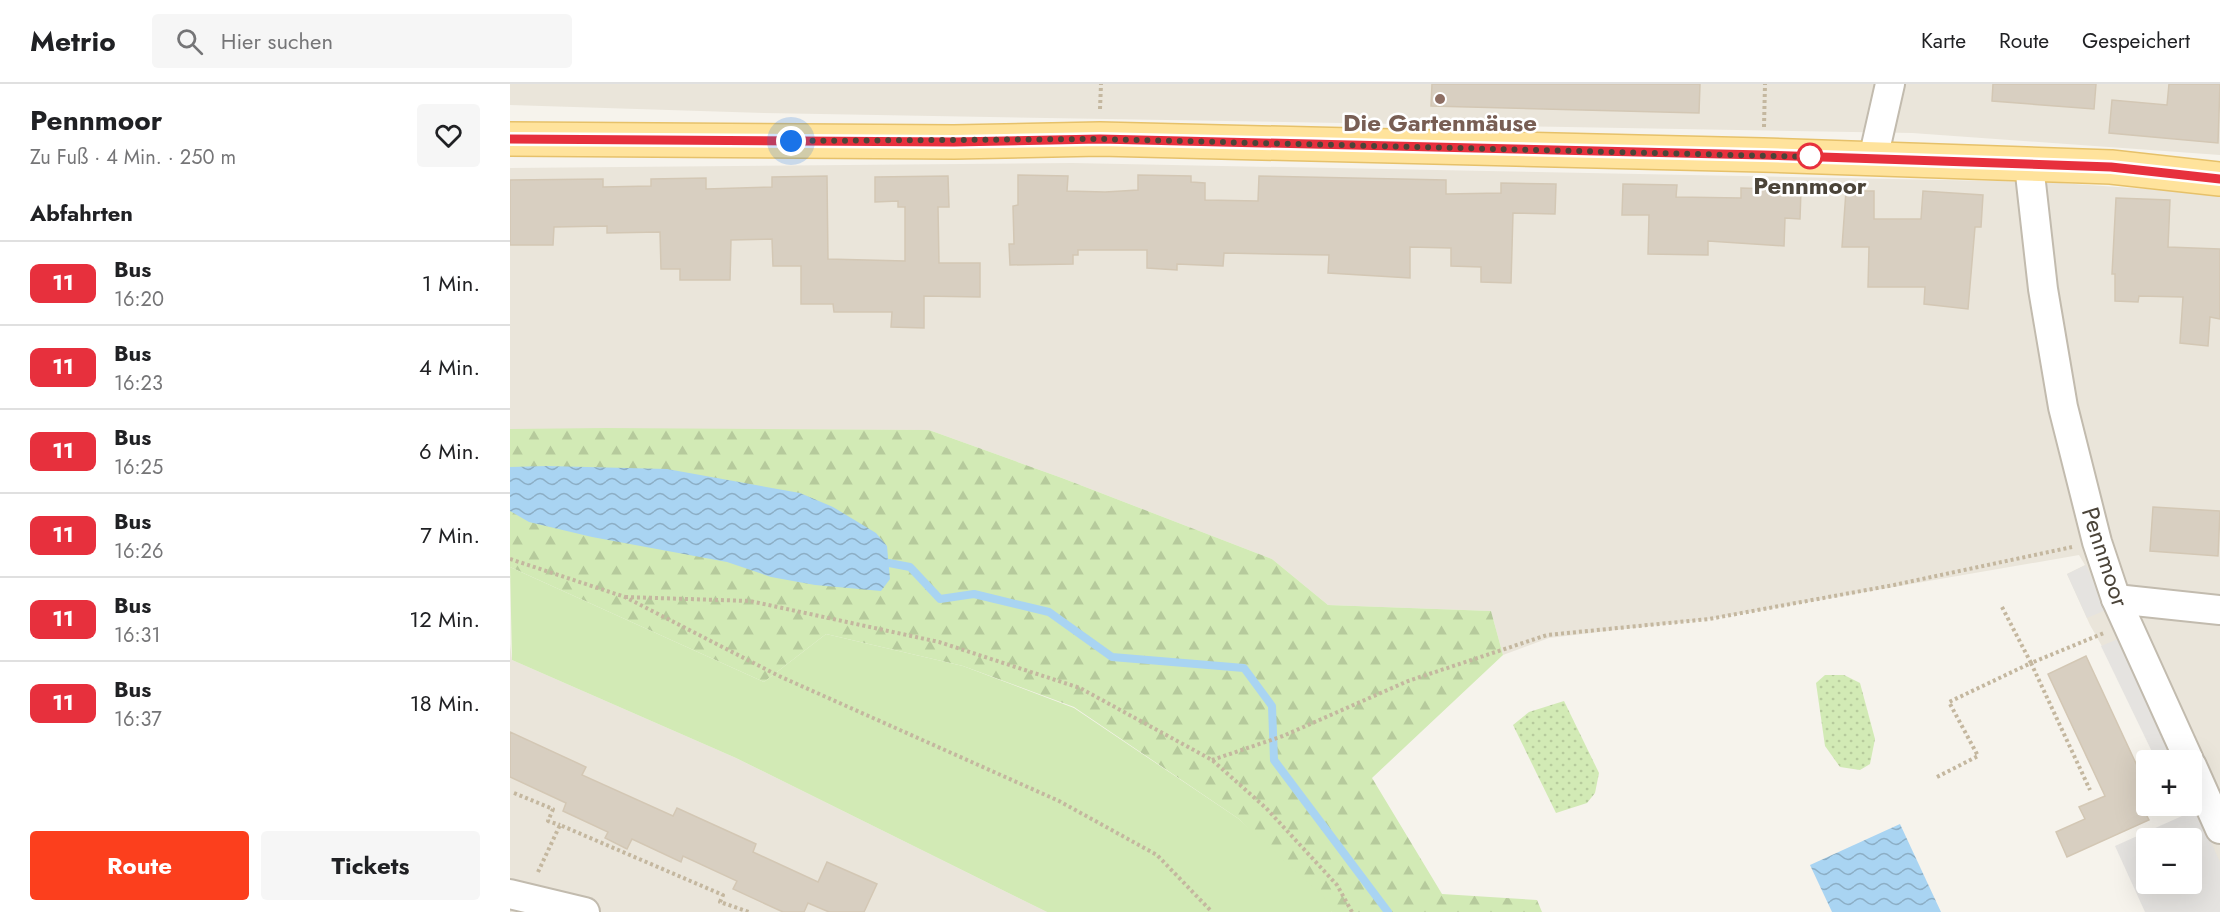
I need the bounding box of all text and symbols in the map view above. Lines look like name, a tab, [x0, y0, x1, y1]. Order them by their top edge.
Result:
search box	[152, 14, 572, 68]
text: Metrio	[30, 21, 116, 62]
icon: search	[173, 25, 206, 58]
text: Hier suchen	[221, 25, 333, 57]
text: Karte	[1921, 26, 1966, 56]
text: Route	[1999, 26, 2049, 56]
text: Gespeichert	[2082, 26, 2190, 56]
marker: Die Gartenmäuse	[1433, 92, 1447, 106]
text: Pennmoor	[30, 100, 162, 141]
button: heart	[417, 104, 480, 167]
place label: Die Gartenmäuse	[1343, 105, 1537, 140]
your location	[776, 126, 806, 156]
text: Zu Fuß · 4 Min. · 250 m	[30, 143, 236, 172]
marker: Pennmoor	[1797, 143, 1823, 169]
place label: Pennmoor	[1753, 168, 1867, 203]
text: Abfahrten	[30, 197, 133, 229]
text: Bus	[114, 253, 151, 285]
text: 1 Min.	[422, 267, 480, 299]
text: 11	[52, 268, 74, 298]
text: 16:20	[114, 285, 164, 314]
text: Bus	[114, 337, 151, 369]
text: 4 Min.	[419, 351, 480, 383]
text: 11	[52, 352, 74, 382]
text: 16:23	[114, 369, 163, 398]
text: Bus	[114, 421, 151, 453]
text: 6 Min.	[419, 435, 480, 467]
text: 11	[52, 436, 74, 466]
text: 16:25	[114, 453, 163, 482]
street label: Pennmoor	[2073, 502, 2138, 612]
text: Bus	[114, 505, 151, 537]
text: 7 Min.	[420, 519, 480, 551]
text: 11	[52, 520, 74, 550]
text: 16:26	[114, 537, 163, 566]
text: Bus	[114, 589, 151, 621]
text: 12 Min.	[409, 603, 480, 635]
text: 11	[52, 604, 74, 634]
text: 16:31	[114, 621, 160, 650]
text: Bus	[114, 673, 151, 705]
text: 18 Min.	[410, 687, 480, 719]
text: 11	[52, 688, 74, 718]
text: 16:37	[114, 705, 162, 734]
map controls	[2136, 750, 2202, 894]
button: +	[2136, 750, 2202, 816]
button: −	[2136, 828, 2202, 894]
button: Route	[30, 831, 249, 900]
button: Tickets	[261, 831, 480, 900]

